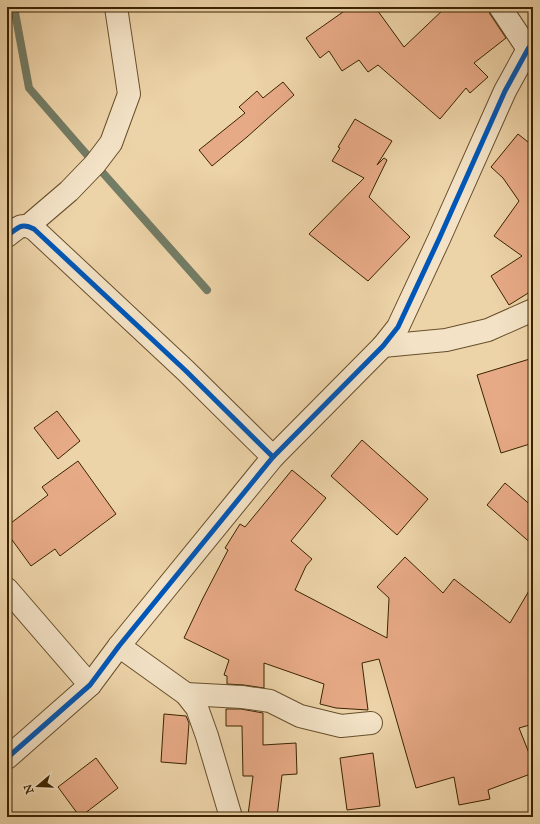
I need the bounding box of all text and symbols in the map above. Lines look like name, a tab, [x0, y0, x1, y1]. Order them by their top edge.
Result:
north arrow	[18, 766, 58, 806]
text: N	[21, 782, 37, 796]

